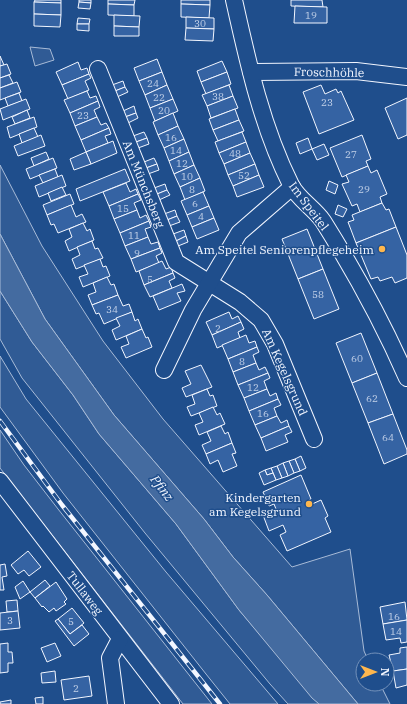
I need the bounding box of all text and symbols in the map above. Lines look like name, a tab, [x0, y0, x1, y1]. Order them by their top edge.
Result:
house number: 19	[305, 9, 317, 22]
house number: 30	[194, 17, 206, 30]
street label: Froschhöhle	[294, 64, 364, 80]
house number: 24	[147, 77, 159, 90]
house number: 38	[212, 90, 224, 103]
house number: 22	[153, 91, 165, 104]
house number: 23	[321, 96, 333, 109]
house number: 20	[158, 104, 170, 117]
house number: 23	[77, 109, 89, 122]
house number: 16	[165, 131, 177, 144]
street label: Am Münchsberg	[120, 138, 169, 230]
house number: 14	[170, 144, 182, 157]
house number: 48	[229, 147, 241, 160]
house number: 27	[345, 148, 357, 161]
house number: 12	[176, 157, 188, 170]
house number: 52	[238, 169, 250, 182]
house number: 10	[181, 170, 193, 183]
street label: Im Speitel	[286, 179, 332, 234]
house number: 8	[189, 183, 195, 196]
house number: 29	[358, 183, 370, 196]
house number: 6	[192, 197, 198, 210]
house number: 15	[117, 202, 129, 215]
house number: 4	[198, 210, 204, 223]
house number: 11	[128, 229, 140, 242]
place label: Am Speitel Seniorenpflegeheim	[195, 242, 375, 257]
marker: Am Speitel Seniorenpflegeheim	[377, 244, 387, 254]
house number: 9	[134, 247, 140, 260]
house number: 5	[147, 273, 153, 286]
house number: 58	[312, 288, 324, 301]
house number: 34	[106, 303, 118, 316]
house number: 2	[215, 322, 221, 335]
street label: Am Kegelsgrund	[259, 326, 311, 418]
house number: 60	[351, 352, 363, 365]
house number: 8	[239, 355, 245, 368]
house number: 12	[247, 381, 259, 394]
house number: 62	[366, 392, 378, 405]
house number: 16	[257, 407, 269, 420]
house number: 64	[382, 431, 394, 444]
water label: Pfinz	[146, 471, 178, 505]
place label: Kindergarten am Kegelsgrund	[209, 490, 301, 519]
marker: Kindergarten am Kegelsgrund	[304, 499, 314, 509]
street label: Tullaweg	[64, 568, 107, 618]
house number: 16	[388, 610, 400, 623]
house number: 3	[7, 614, 13, 627]
house number: 5	[68, 615, 74, 628]
house number: 14	[390, 625, 402, 638]
north arrow	[355, 652, 395, 692]
text: N	[378, 668, 392, 677]
house number: 2	[73, 682, 79, 695]

